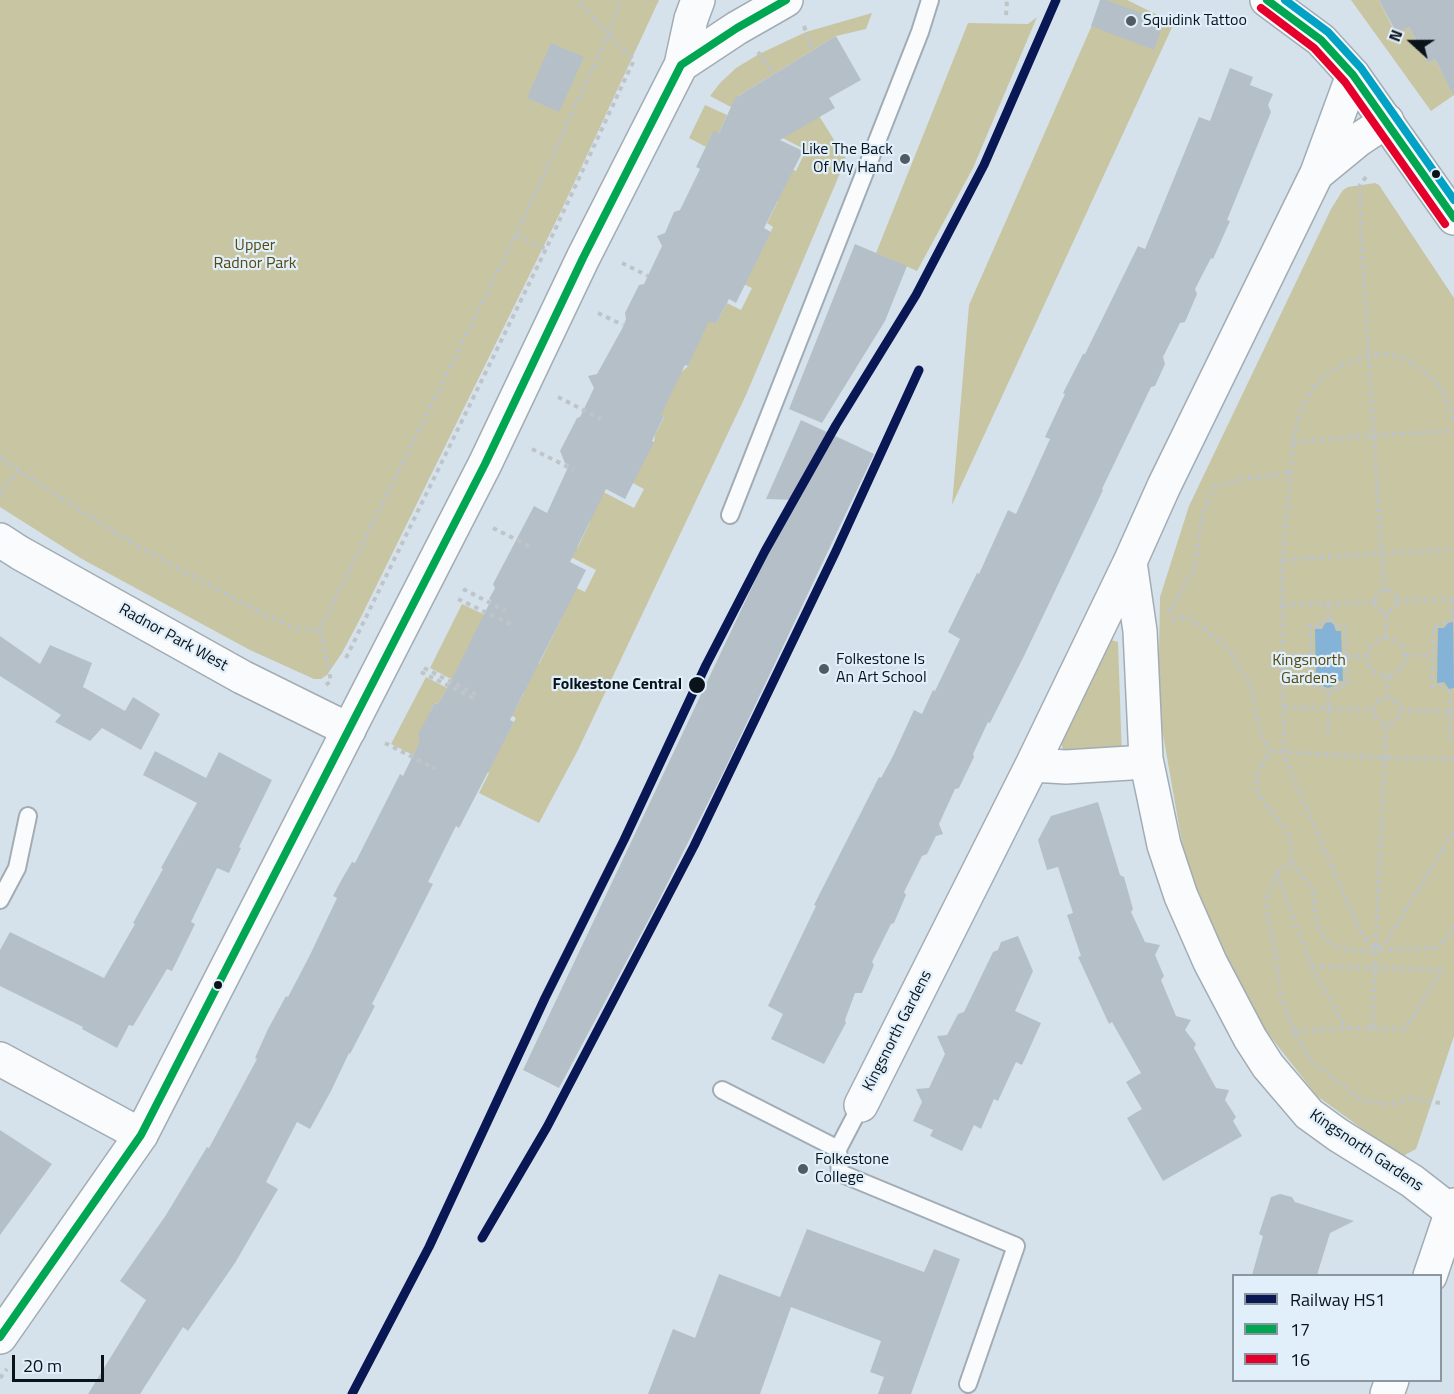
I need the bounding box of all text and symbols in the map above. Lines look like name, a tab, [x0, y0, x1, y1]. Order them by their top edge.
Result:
place label: Squidink Tattoo	[1143, 11, 1247, 31]
north arrow	[1382, 12, 1442, 72]
marker: Squidink Tattoo	[1124, 14, 1138, 28]
text: N	[1382, 26, 1408, 45]
place label: Like The Back Of My Hand	[802, 140, 893, 178]
marker: Like The Back Of My Hand	[898, 152, 912, 166]
unlabelled marker	[1430, 168, 1442, 180]
park label: Upper Radnor Park	[213, 236, 297, 274]
street label: Radnor Park West	[115, 600, 231, 676]
place label: Folkestone Is An Art School	[836, 650, 927, 688]
park label: Kingsnorth Gardens	[1272, 651, 1346, 689]
marker: Folkestone Is An Art School	[817, 662, 831, 676]
place label: Folkestone Central	[552, 675, 682, 695]
marker: Folkestone Central	[687, 675, 707, 695]
street label: Kingsnorth Gardens	[859, 967, 937, 1095]
unlabelled marker	[212, 979, 224, 991]
street label: Kingsnorth Gardens	[1306, 1106, 1426, 1196]
place label: Folkestone College	[815, 1150, 889, 1188]
marker: Folkestone College	[796, 1162, 810, 1176]
legend	[1232, 1274, 1442, 1382]
text: Railway HS1	[1290, 1286, 1385, 1313]
text: 17	[1290, 1316, 1310, 1343]
scale bar	[15, 1343, 106, 1381]
text: 16	[1290, 1346, 1310, 1373]
text: 20 m	[23, 1352, 62, 1379]

